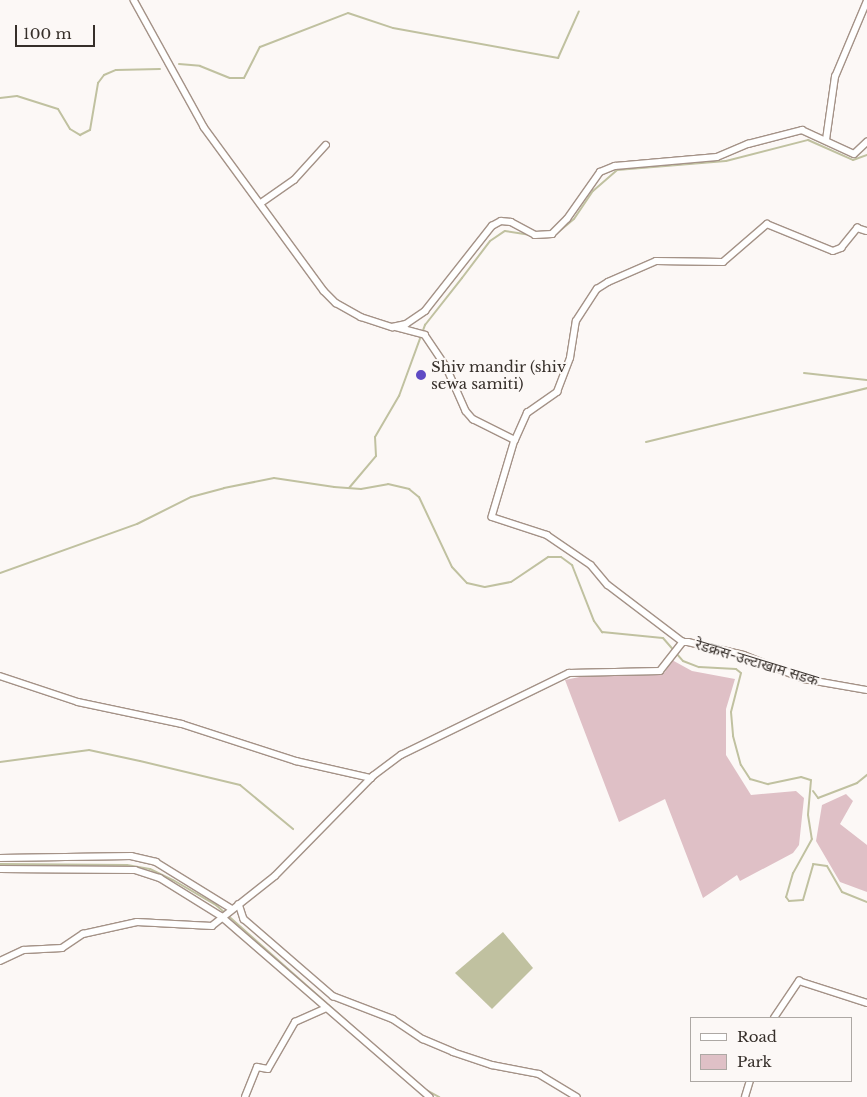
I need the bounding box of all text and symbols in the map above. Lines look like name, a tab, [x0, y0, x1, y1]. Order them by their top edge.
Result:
scale bar	[18, 15, 98, 47]
text: 100 m	[23, 24, 72, 43]
place label: Shiv mandir (shiv sewa samiti)	[431, 357, 567, 392]
marker: Shiv mandir (shiv sewa samiti)	[415, 369, 427, 381]
street label: रेडक्रस-उल्टाखाम सडक	[693, 635, 821, 689]
legend	[690, 1017, 852, 1082]
text: Road	[737, 1027, 777, 1046]
text: Park	[737, 1052, 772, 1071]

